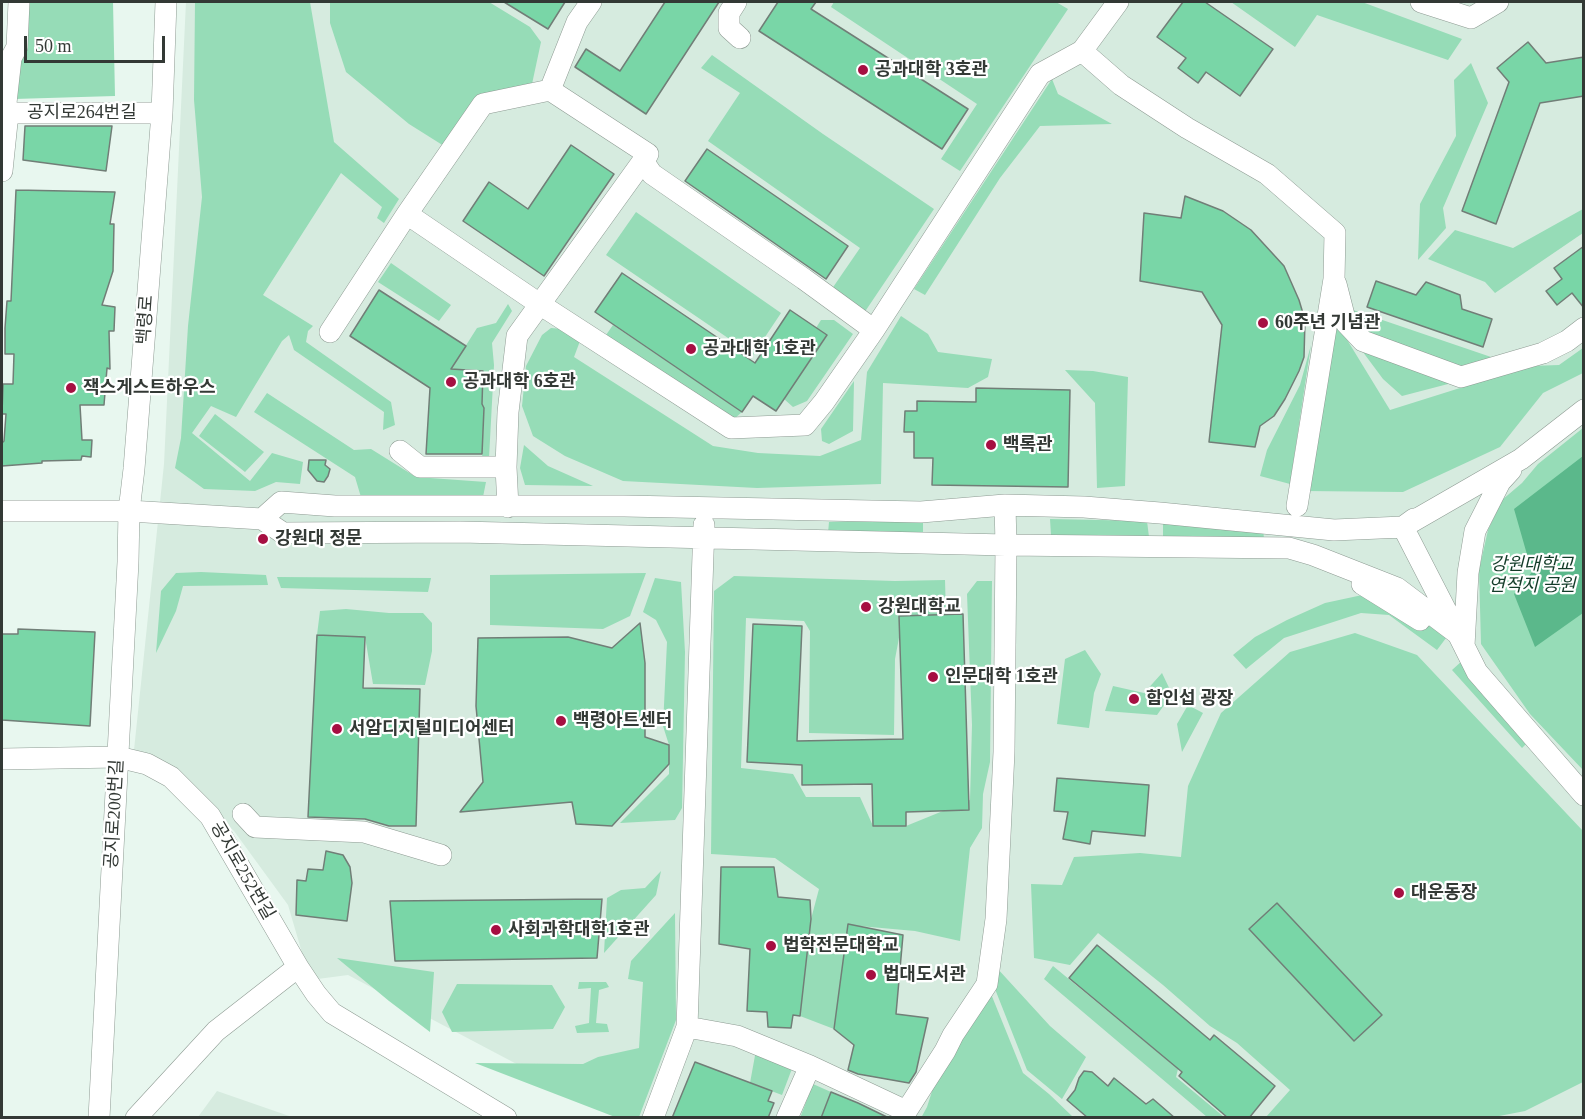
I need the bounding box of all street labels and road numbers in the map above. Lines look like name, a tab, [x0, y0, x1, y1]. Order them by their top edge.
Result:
street label: 공지로264번길	[27, 102, 137, 124]
street label: 백령로	[133, 294, 159, 346]
street label: 공지로200번길	[101, 759, 129, 869]
street label: 공지로252번길	[205, 818, 279, 924]

